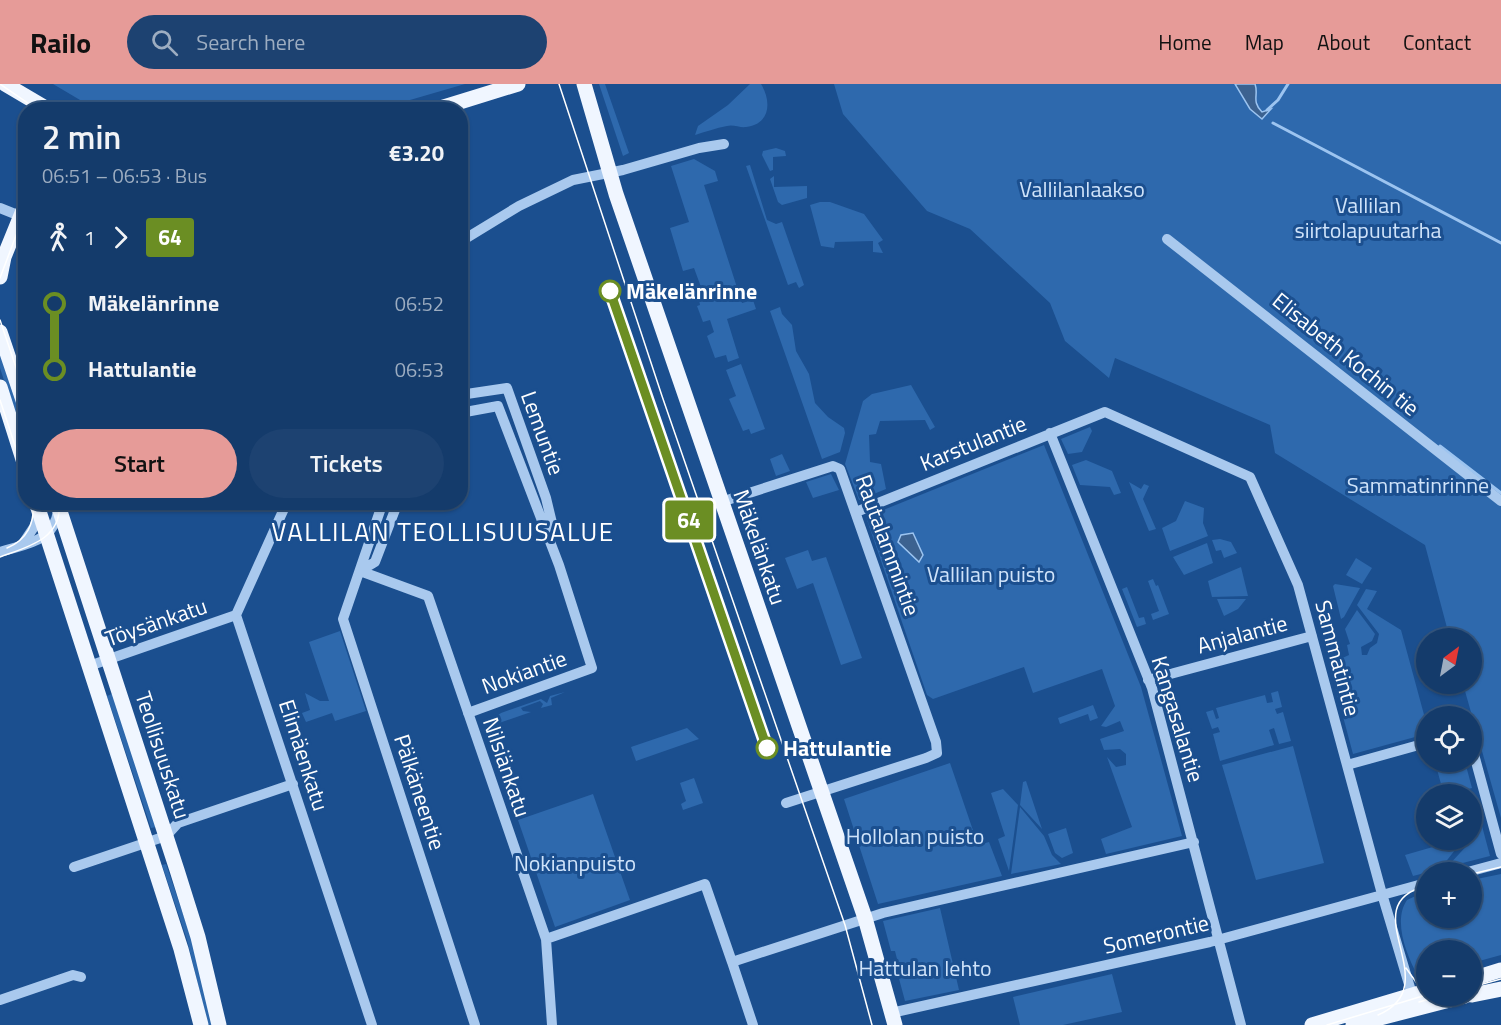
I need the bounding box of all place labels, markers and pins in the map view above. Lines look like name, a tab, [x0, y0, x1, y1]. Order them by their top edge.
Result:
place label: Mäkelänrinne	[626, 274, 757, 308]
marker: Mäkelänrinne	[599, 280, 621, 302]
place label: Hattulantie	[783, 731, 892, 765]
marker: Hattulantie	[756, 737, 778, 759]

